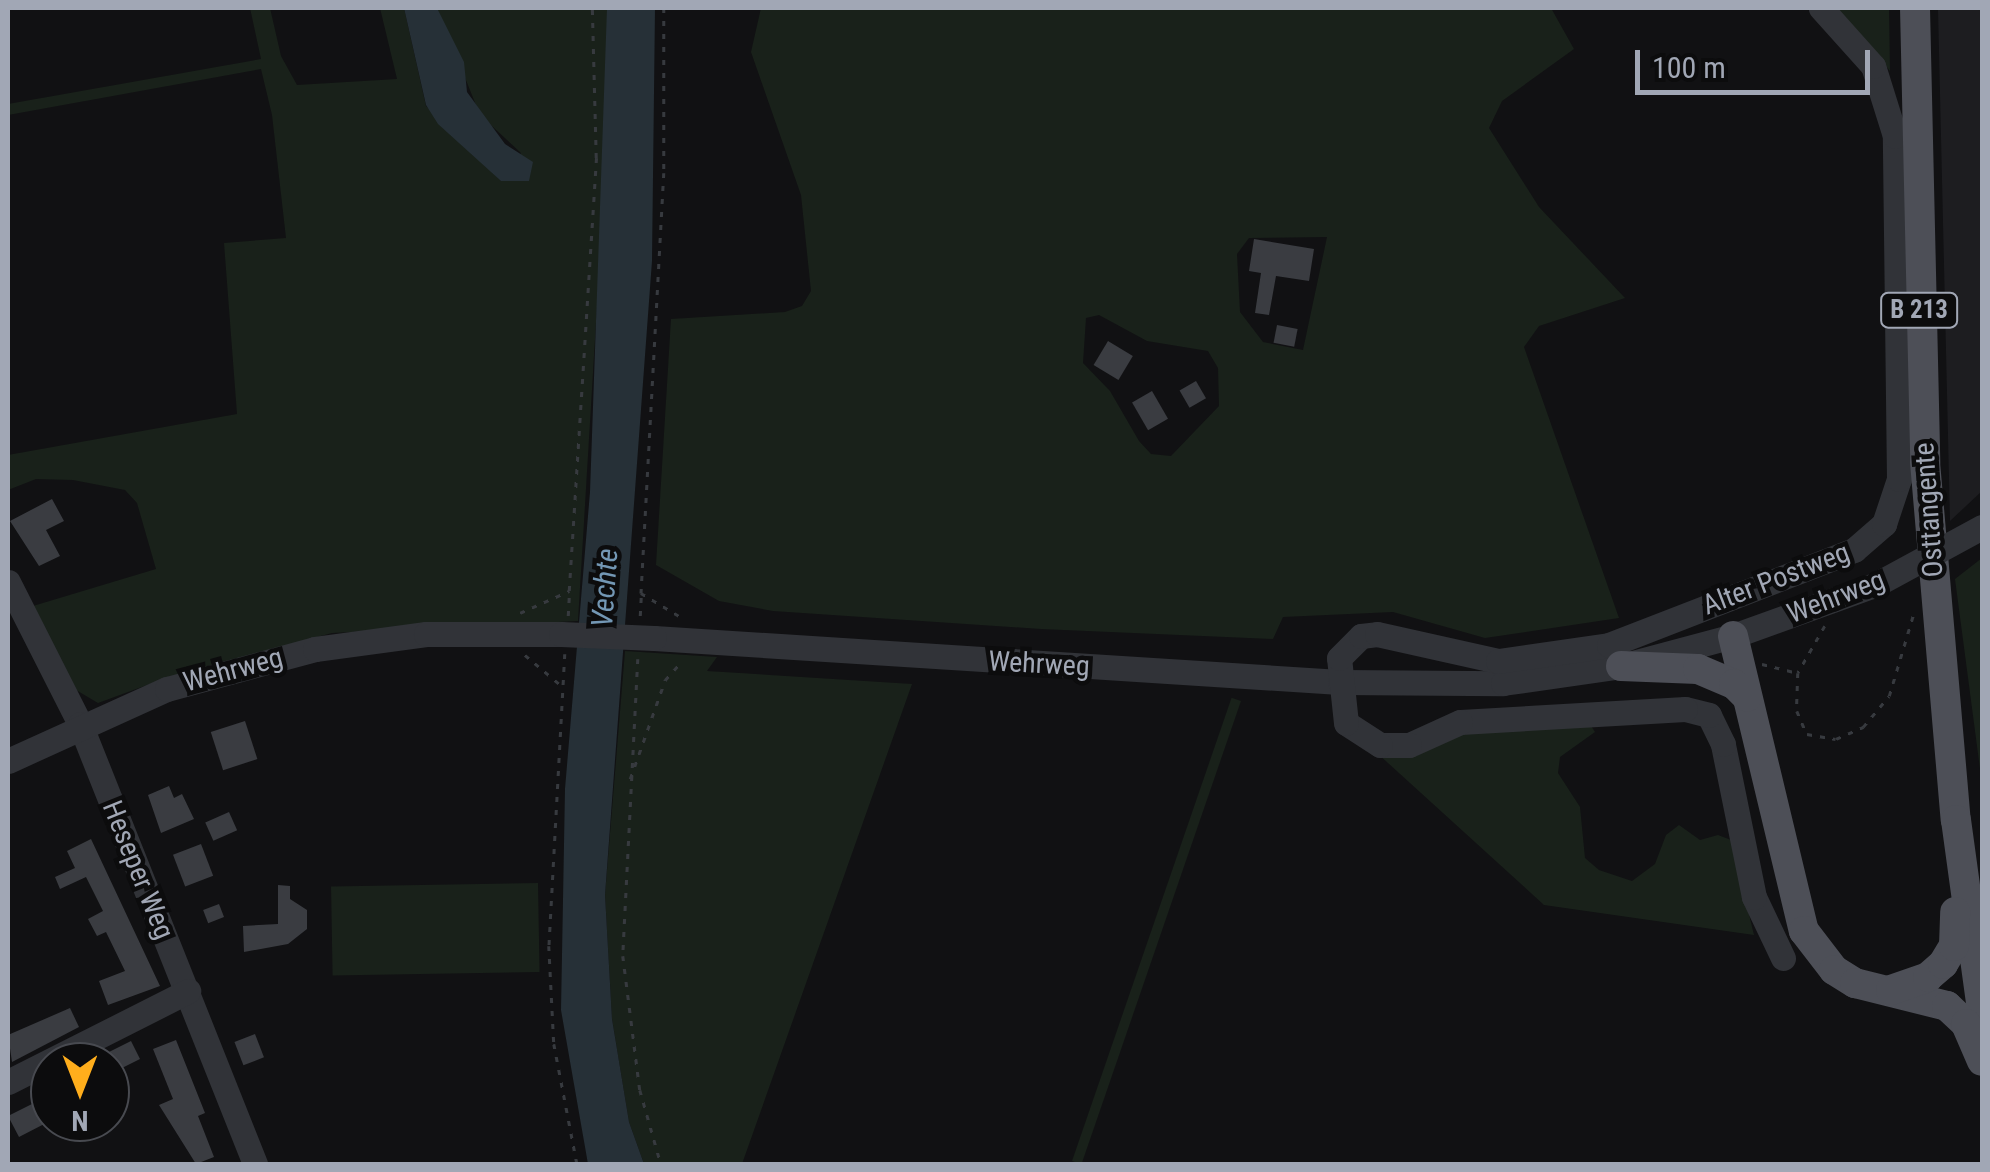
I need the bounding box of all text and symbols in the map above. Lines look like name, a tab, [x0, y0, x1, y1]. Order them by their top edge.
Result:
scale bar	[1640, 30, 1875, 92]
text: 100 m	[1652, 50, 1726, 85]
road number: B 213	[1879, 290, 1959, 330]
street label: Osttangente	[1908, 441, 1950, 579]
street label: Alter Postweg	[1698, 536, 1854, 622]
water label: Vechte	[584, 547, 626, 629]
street label: Wehrweg	[1783, 563, 1889, 631]
street label: Wehrweg	[180, 641, 286, 699]
street label: Wehrweg	[987, 645, 1091, 683]
street label: Heseper Weg	[95, 796, 181, 944]
north arrow	[30, 1042, 130, 1142]
text: N	[71, 1104, 89, 1137]

